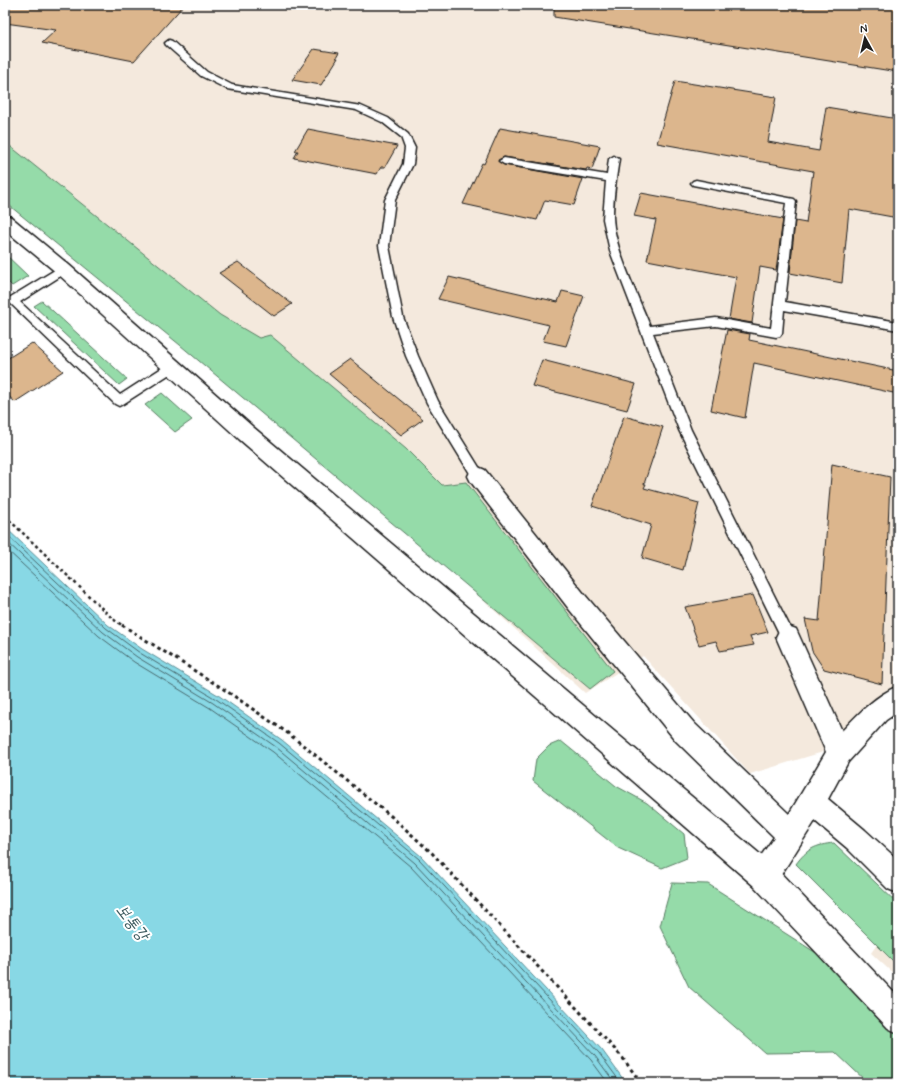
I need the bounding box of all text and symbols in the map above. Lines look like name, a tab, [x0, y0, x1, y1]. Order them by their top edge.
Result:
north arrow	[845, 18, 885, 58]
text: N	[859, 22, 868, 37]
water label: 보통강	[111, 900, 155, 947]

